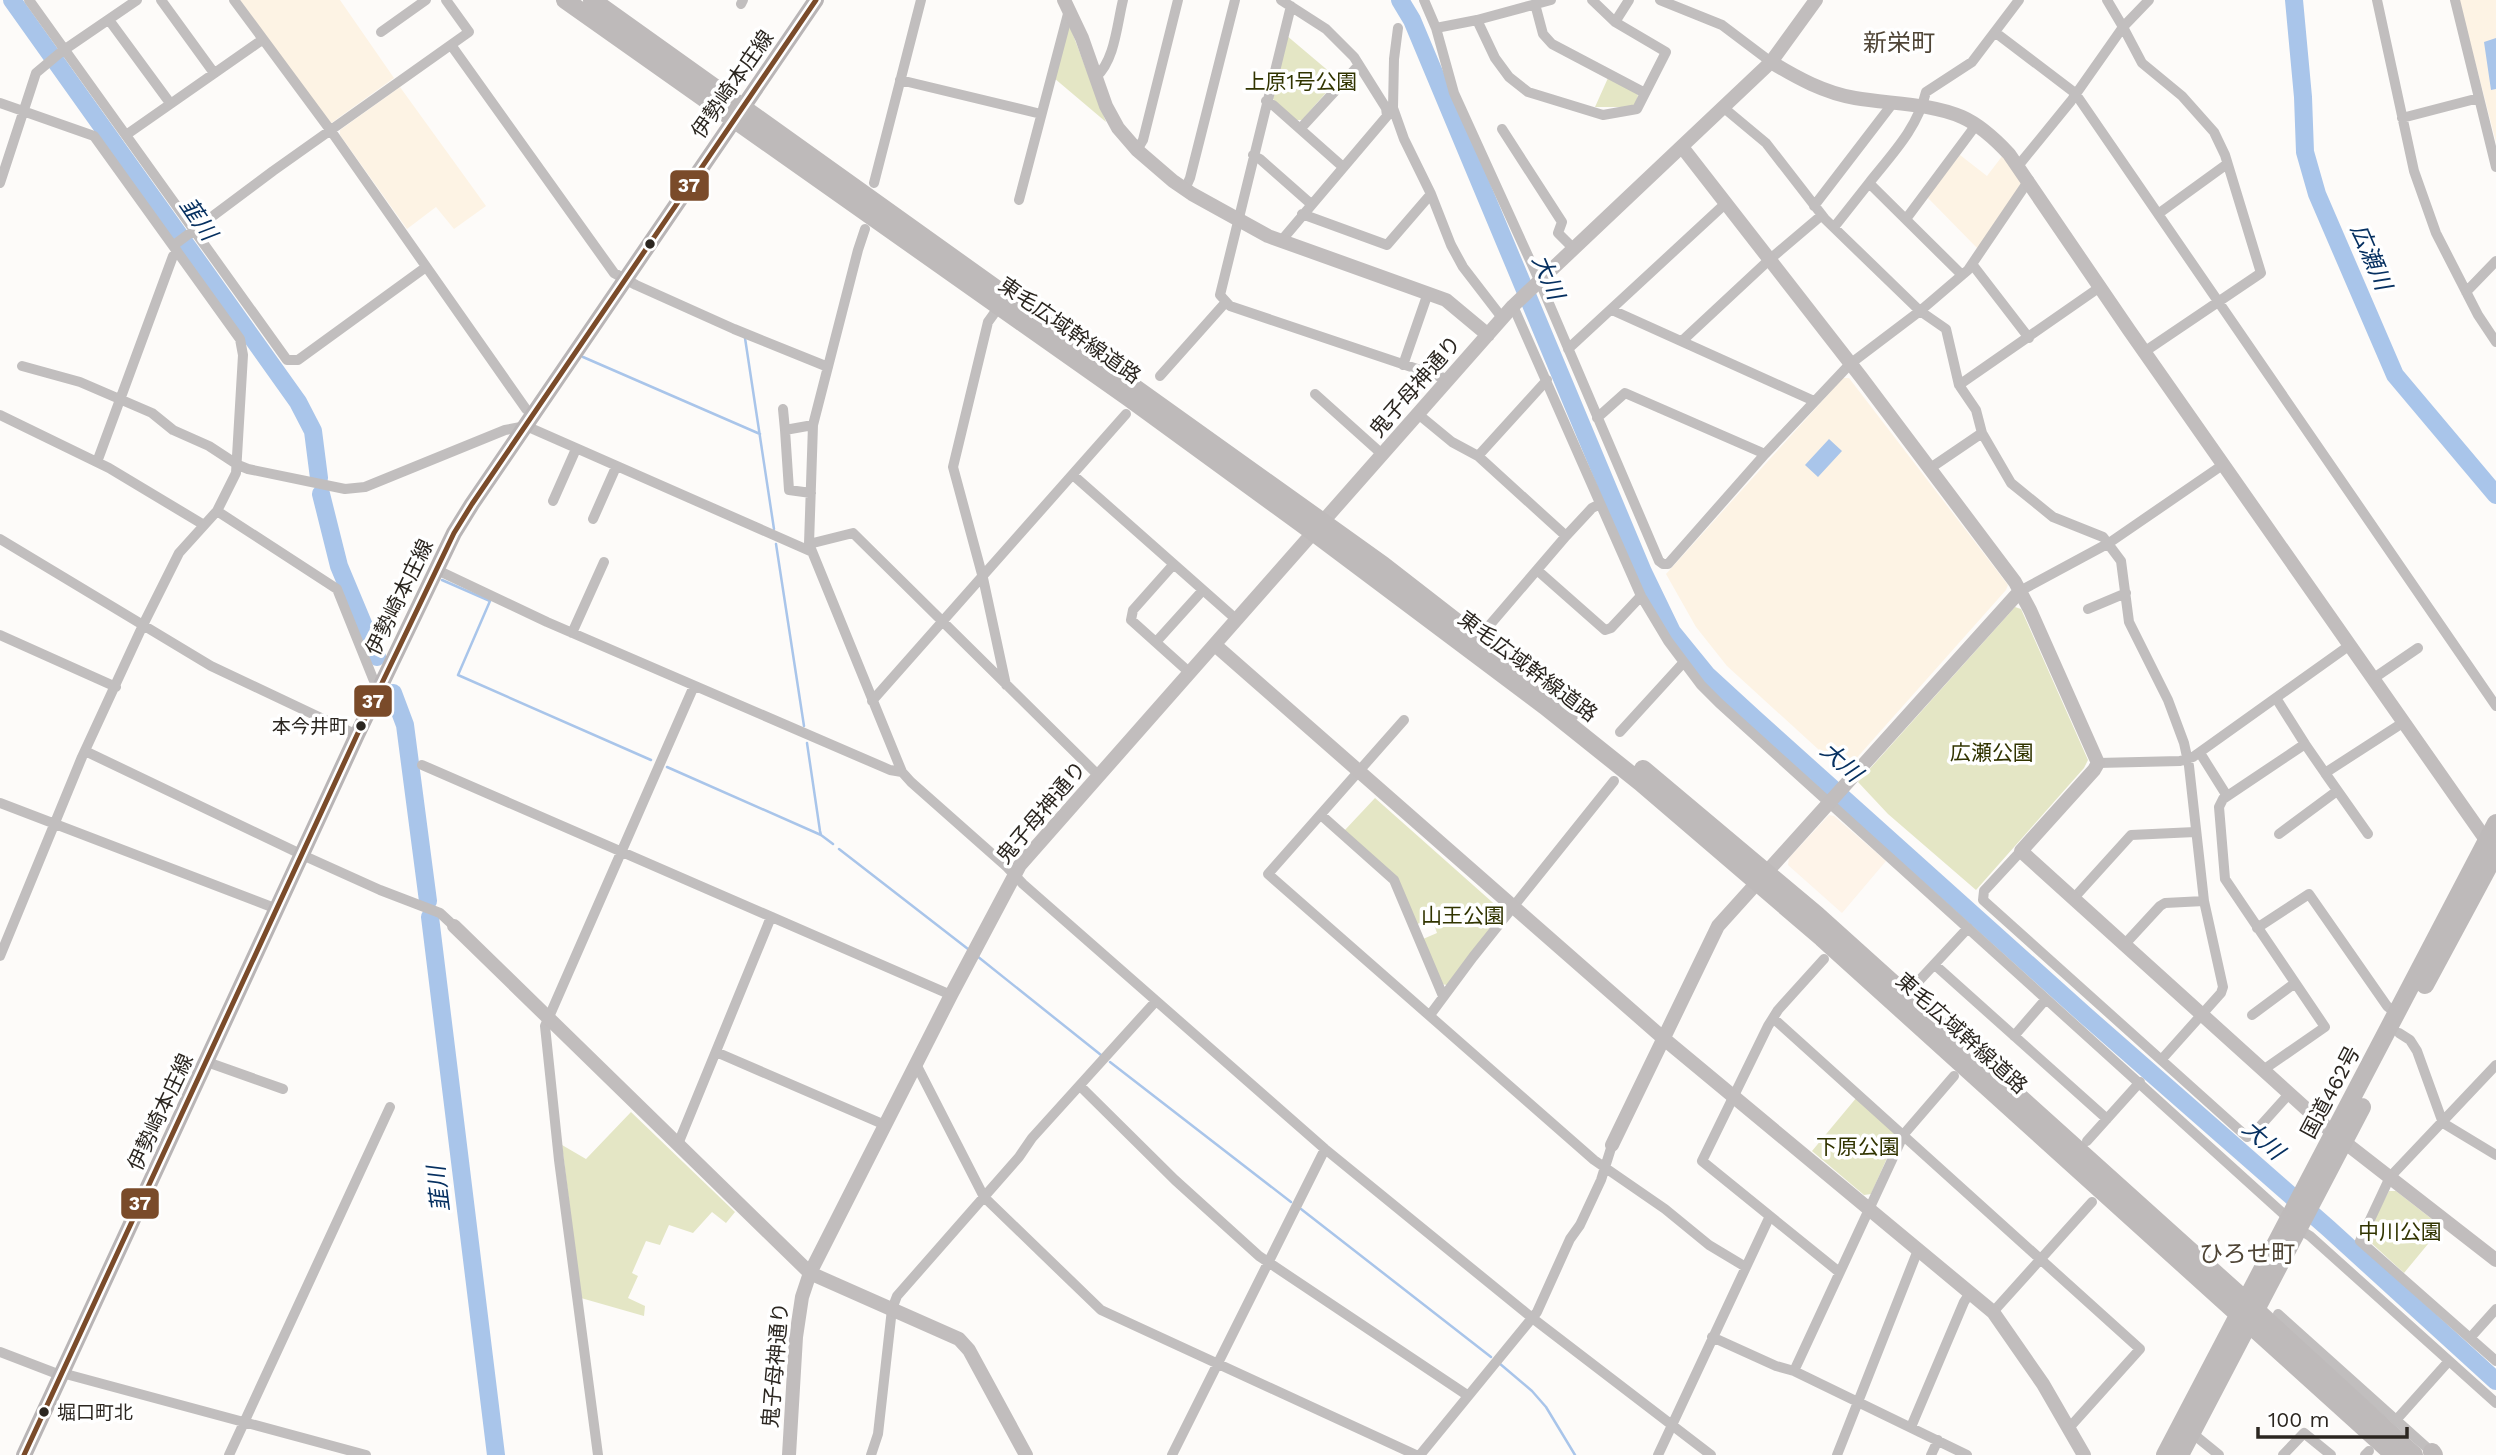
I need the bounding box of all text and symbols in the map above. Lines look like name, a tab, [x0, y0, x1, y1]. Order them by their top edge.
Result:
street label: 伊勢崎本庄線	[686, 25, 778, 143]
district label: 新栄町	[1863, 29, 1935, 57]
park label: 上原1号公園	[1244, 69, 1358, 94]
line badge: 37	[669, 169, 710, 202]
text: 37	[678, 174, 700, 197]
water label: 韮川	[174, 192, 224, 248]
water label: 広瀬川	[2345, 220, 2398, 297]
unlabelled marker	[643, 237, 657, 251]
water label: 大川	[1527, 251, 1571, 306]
street label: 東毛広域幹線道路	[994, 272, 1146, 388]
street label: 鬼子母神通り	[1364, 330, 1466, 442]
street label: 伊勢崎本庄線	[360, 535, 438, 659]
street label: 東毛広域幹線道路	[1453, 605, 1603, 727]
line badge: 37	[353, 684, 393, 718]
text: 37	[362, 690, 384, 713]
place label: 本今井町	[272, 715, 348, 738]
marker: 本今井町	[354, 719, 368, 733]
water label: 大川	[1815, 737, 1869, 789]
park label: 広瀬公園	[1950, 740, 2034, 765]
street label: 鬼子母神通り	[991, 756, 1091, 868]
park label: 山王公園	[1421, 903, 1505, 928]
street label: 東毛広域幹線道路	[1891, 968, 2033, 1098]
street label: 国道462号	[2295, 1042, 2365, 1142]
street label: 伊勢崎本庄線	[122, 1050, 198, 1174]
water label: 大川	[2237, 1115, 2291, 1167]
park label: 下原公園	[1816, 1134, 1900, 1159]
water label: 韮川	[422, 1162, 455, 1213]
line badge: 37	[120, 1187, 160, 1220]
text: 37	[129, 1192, 151, 1215]
park label: 中川公園	[2358, 1219, 2442, 1244]
district label: ひろせ町	[2199, 1240, 2295, 1268]
street label: 鬼子母神通り	[757, 1301, 793, 1429]
scale bar	[2258, 1396, 2407, 1440]
place label: 堀口町北	[57, 1401, 133, 1424]
marker: 堀口町北	[37, 1405, 51, 1419]
text: 100 m	[2268, 1407, 2330, 1432]

